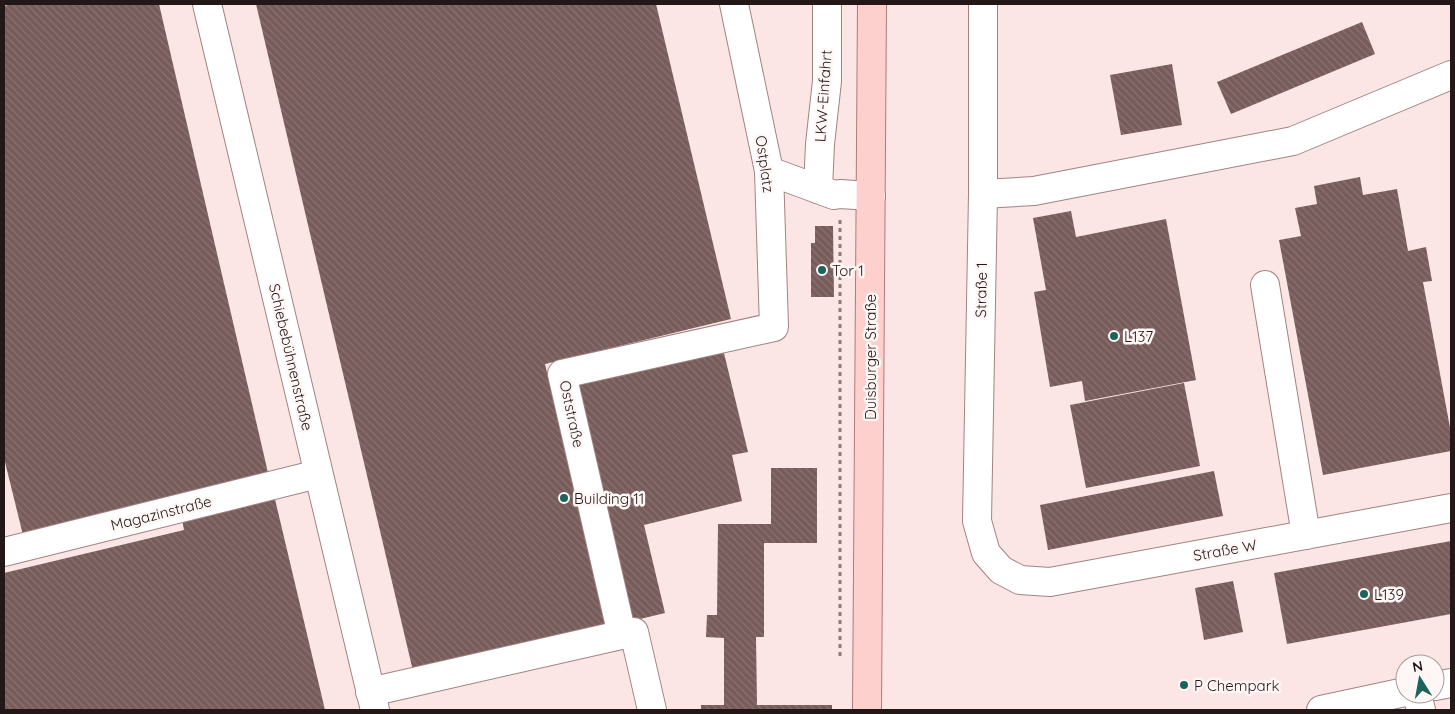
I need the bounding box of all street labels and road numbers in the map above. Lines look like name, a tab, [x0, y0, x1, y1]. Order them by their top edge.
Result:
street label: LKW-Einfahrt	[810, 49, 836, 143]
street label: Ostplatz	[752, 134, 778, 194]
street label: Straße 1	[971, 262, 991, 318]
street label: Schiebebühnenstraße	[265, 282, 317, 432]
street label: Duisburger Straße	[861, 294, 880, 420]
street label: Oststraße	[556, 379, 588, 449]
street label: Magazinstraße	[109, 491, 213, 535]
street label: Straße W	[1192, 535, 1259, 565]

